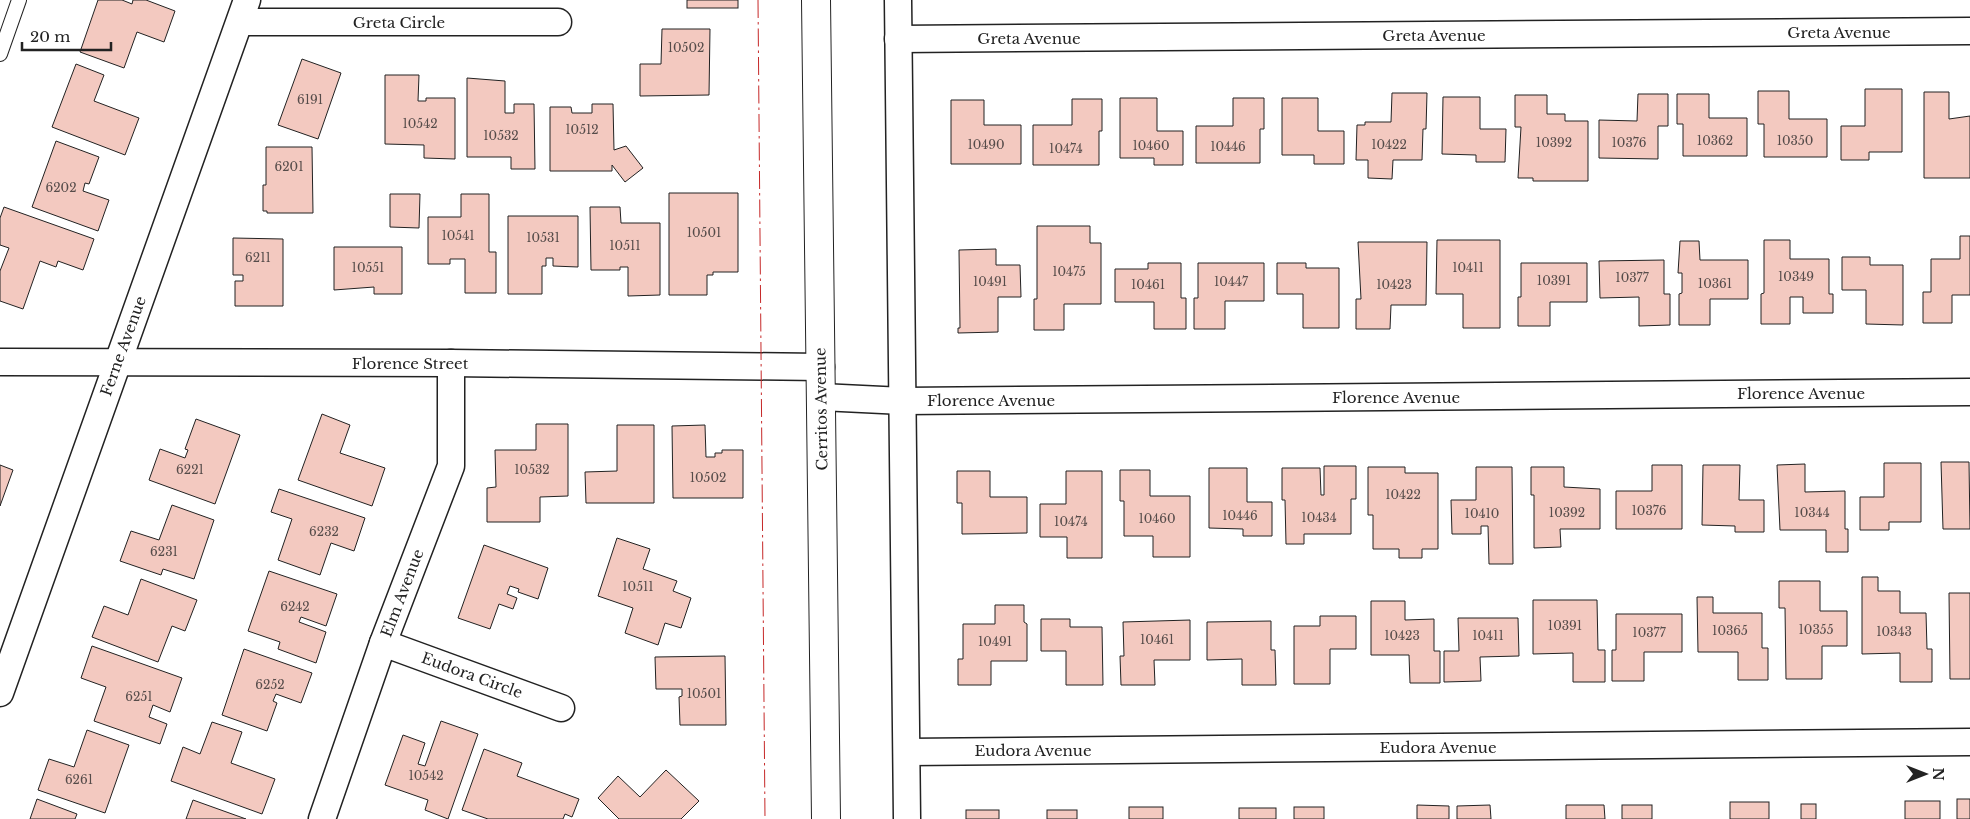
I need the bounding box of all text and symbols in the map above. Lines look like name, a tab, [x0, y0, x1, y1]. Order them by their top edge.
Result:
street label: Greta Circle	[353, 13, 445, 32]
scale bar	[22, 20, 111, 52]
street label: Greta Avenue	[1787, 23, 1891, 42]
street label: Greta Avenue	[1382, 26, 1486, 45]
text: 20 m	[30, 27, 70, 46]
street label: Greta Avenue	[977, 29, 1081, 48]
house number: 10502	[668, 40, 704, 55]
house number: 6191	[297, 92, 323, 107]
house number: 10542	[402, 116, 438, 131]
house number: 10512	[565, 122, 599, 137]
house number: 10532	[483, 128, 519, 143]
house number: 10362	[1697, 133, 1733, 148]
house number: 10350	[1777, 133, 1813, 148]
house number: 10392	[1536, 135, 1572, 150]
house number: 10376	[1611, 135, 1647, 150]
house number: 10490	[967, 137, 1005, 152]
house number: 10422	[1371, 137, 1407, 152]
house number: 10460	[1132, 138, 1170, 153]
house number: 10446	[1210, 139, 1246, 154]
house number: 10474	[1049, 141, 1083, 156]
house number: 6201	[274, 159, 304, 174]
house number: 6202	[45, 180, 77, 195]
house number: 10501	[687, 225, 721, 240]
house number: 10541	[441, 228, 475, 243]
house number: 10531	[526, 230, 560, 245]
house number: 10511	[609, 238, 641, 253]
house number: 6211	[245, 250, 271, 265]
house number: 10551	[352, 260, 384, 275]
house number: 10411	[1452, 260, 1484, 275]
house number: 10475	[1052, 264, 1086, 279]
house number: 10349	[1778, 269, 1814, 284]
house number: 10377	[1615, 270, 1650, 285]
house number: 10391	[1537, 273, 1571, 288]
house number: 10491	[973, 274, 1007, 289]
house number: 10447	[1214, 274, 1249, 289]
house number: 10361	[1698, 276, 1732, 291]
house number: 10461	[1131, 277, 1165, 292]
house number: 10423	[1376, 277, 1412, 292]
street label: Ferne Avenue	[96, 293, 150, 399]
street label: Cerritos Avenue	[810, 347, 832, 471]
street label: Florence Street	[352, 354, 469, 373]
street label: Florence Avenue	[1737, 384, 1865, 403]
street label: Florence Avenue	[1332, 388, 1460, 407]
street label: Florence Avenue	[927, 391, 1055, 410]
house number: 6221	[176, 462, 204, 477]
house number: 10532	[514, 462, 550, 477]
house number: 10502	[690, 470, 726, 485]
house number: 10422	[1385, 487, 1421, 502]
house number: 10376	[1631, 503, 1667, 518]
house number: 10392	[1549, 505, 1585, 520]
house number: 10344	[1794, 505, 1830, 520]
house number: 10410	[1465, 506, 1499, 521]
house number: 10446	[1222, 508, 1258, 523]
house number: 10434	[1301, 510, 1337, 525]
house number: 10460	[1138, 511, 1176, 526]
house number: 10474	[1054, 514, 1088, 529]
house number: 6232	[309, 524, 339, 539]
house number: 6231	[150, 544, 178, 559]
street label: Elm Avenue	[377, 546, 427, 640]
house number: 10511	[622, 579, 654, 594]
house number: 6242	[280, 599, 310, 614]
house number: 10391	[1548, 618, 1582, 633]
house number: 10355	[1799, 622, 1834, 637]
house number: 10365	[1712, 623, 1748, 638]
house number: 10343	[1876, 624, 1912, 639]
house number: 10377	[1632, 625, 1667, 640]
house number: 10423	[1384, 628, 1420, 643]
house number: 10411	[1472, 628, 1504, 643]
house number: 10461	[1140, 632, 1174, 647]
house number: 10491	[978, 634, 1012, 649]
street label: Eudora Circle	[419, 648, 525, 702]
house number: 6252	[255, 677, 285, 692]
house number: 10501	[687, 686, 721, 701]
house number: 6251	[125, 689, 153, 704]
street label: Eudora Avenue	[1379, 738, 1497, 757]
street label: Eudora Avenue	[974, 741, 1092, 760]
north arrow	[1900, 749, 1950, 799]
text: N	[1929, 767, 1947, 781]
house number: 10542	[408, 768, 444, 783]
house number: 6261	[65, 772, 93, 787]

